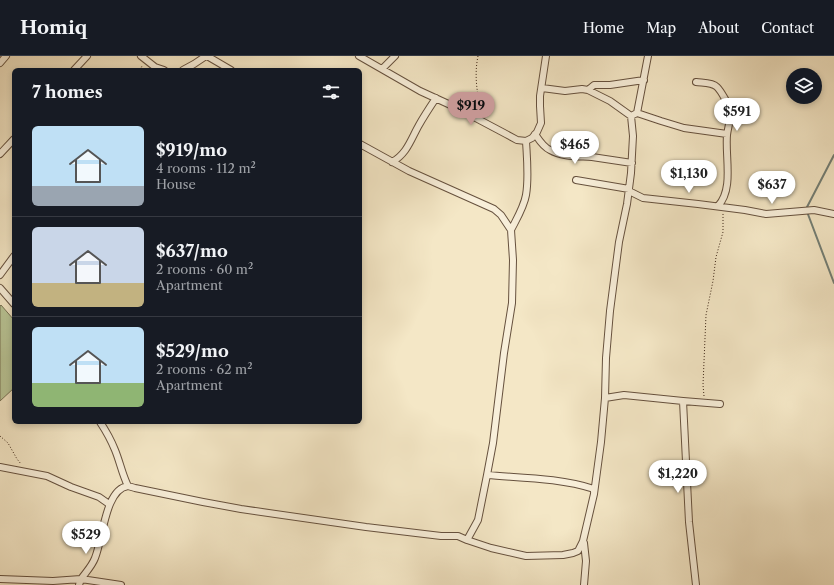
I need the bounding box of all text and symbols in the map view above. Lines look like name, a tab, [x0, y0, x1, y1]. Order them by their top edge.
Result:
text: Homiq	[20, 16, 87, 39]
text: Home	[583, 19, 624, 37]
text: Map	[646, 19, 676, 37]
text: About	[698, 19, 739, 37]
text: Contact	[761, 19, 814, 37]
map controls	[786, 68, 822, 104]
button: layers	[786, 68, 822, 104]
icon: filters	[320, 81, 342, 103]
text: 7 homes	[32, 82, 103, 102]
pin: $919	[447, 92, 495, 126]
text: $919	[457, 97, 485, 113]
pin: $591	[713, 98, 761, 132]
text: $591	[723, 103, 751, 119]
pin: $465	[551, 131, 599, 165]
text: $465	[560, 136, 590, 152]
text: $919/mo	[156, 140, 227, 160]
icon: home	[64, 142, 112, 190]
text: 4 rooms · 112 m²	[156, 160, 256, 176]
pin: $1,130	[656, 160, 722, 194]
text: $1,130	[670, 165, 708, 181]
pin: $637	[748, 171, 796, 205]
text: House	[156, 176, 196, 192]
text: $637	[757, 176, 787, 192]
text: $637/mo	[156, 241, 228, 261]
icon: home	[64, 243, 112, 291]
text: 2 rooms · 60 m²	[156, 261, 253, 277]
text: Apartment	[156, 277, 223, 293]
text: $529/mo	[156, 341, 229, 361]
icon: home	[64, 343, 112, 391]
text: 2 rooms · 62 m²	[156, 361, 253, 377]
text: Apartment	[156, 377, 223, 393]
pin: $1,220	[645, 460, 711, 494]
text: $1,220	[658, 465, 698, 481]
pin: $529	[62, 521, 110, 555]
text: $529	[71, 526, 101, 542]

